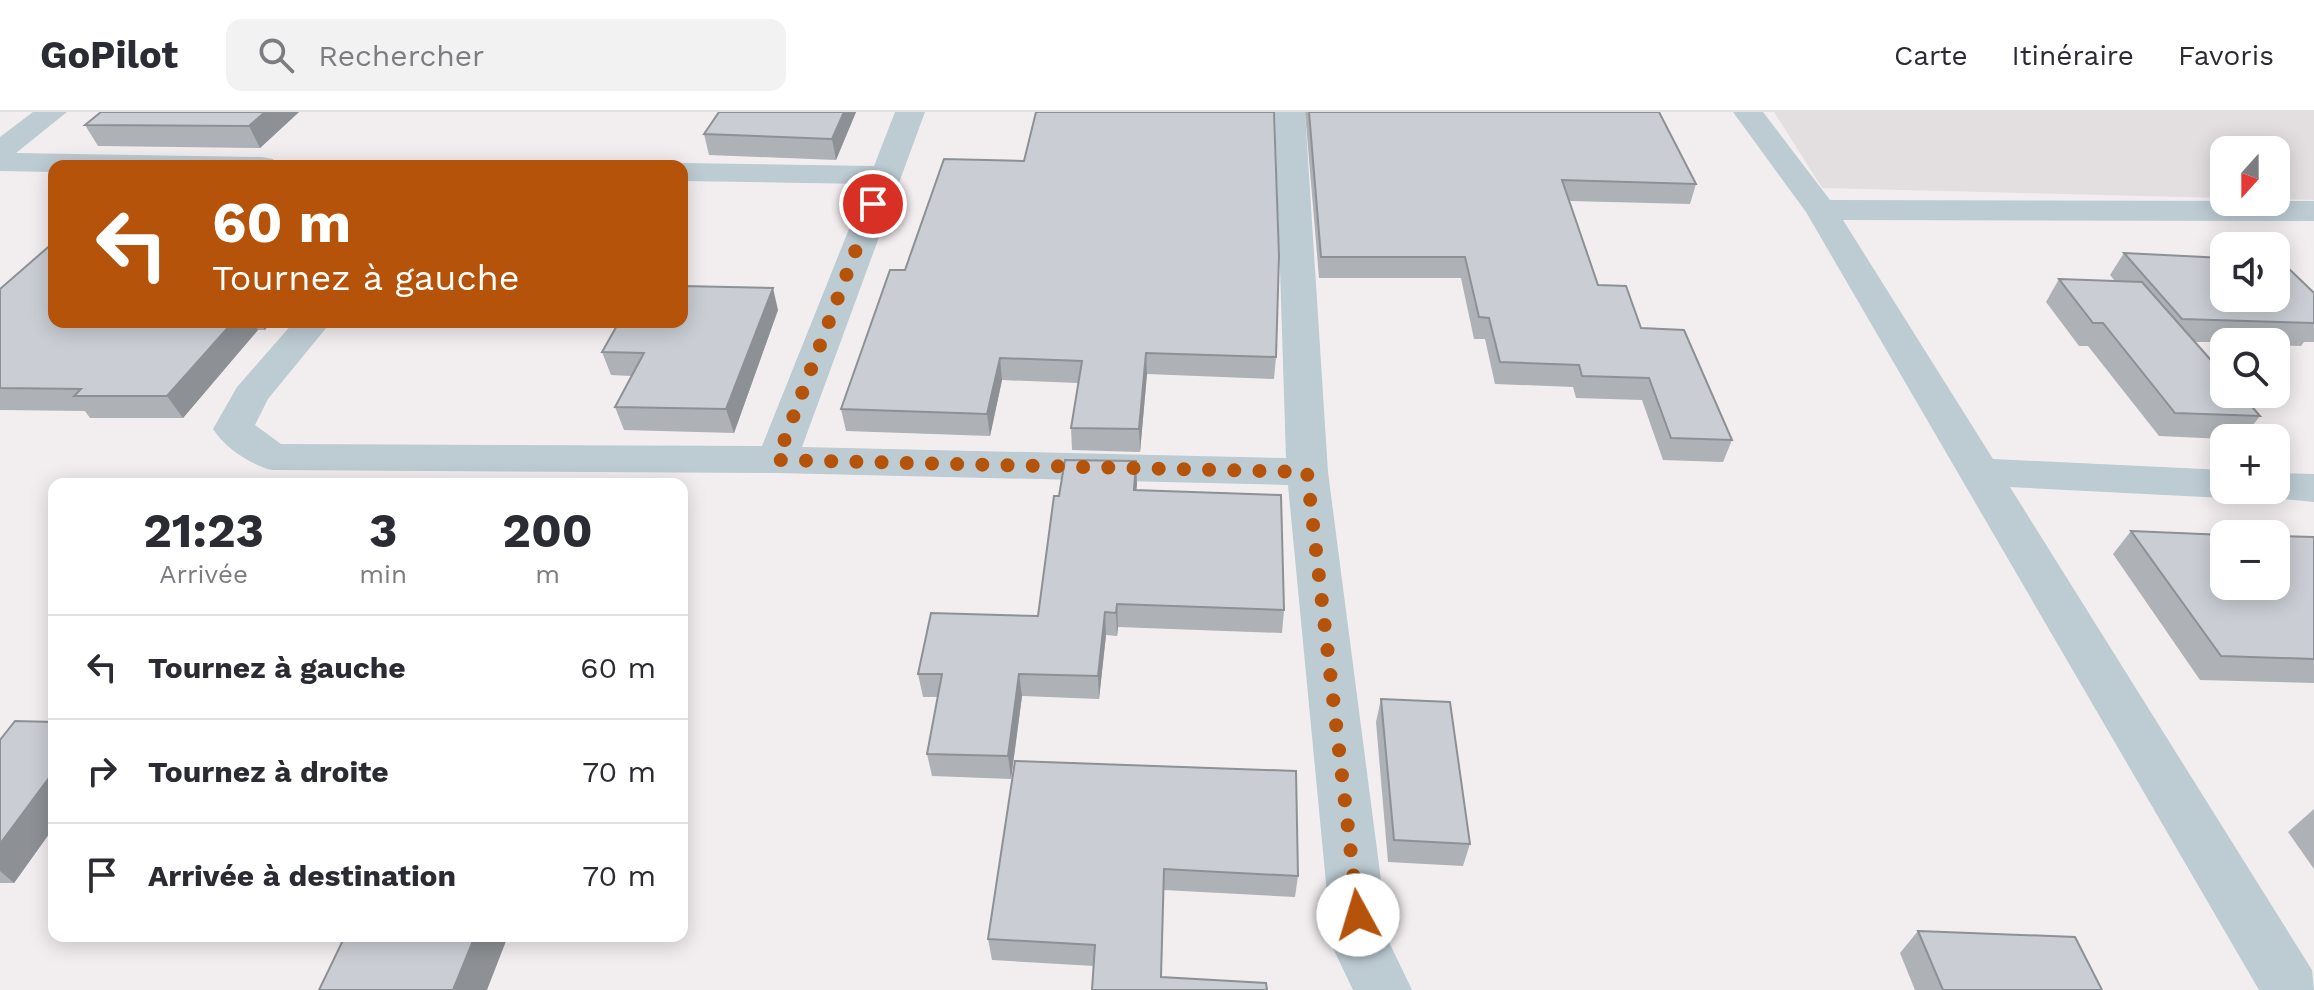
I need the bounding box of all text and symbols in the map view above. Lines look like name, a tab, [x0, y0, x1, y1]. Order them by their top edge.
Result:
search box	[226, 19, 786, 91]
text: GoPilot	[40, 33, 178, 77]
icon: search	[254, 33, 298, 77]
text: Rechercher	[318, 38, 484, 73]
text: Carte	[1894, 39, 1968, 72]
text: Itinéraire	[2012, 39, 2134, 72]
text: Favoris	[2178, 39, 2274, 72]
north arrow	[2210, 136, 2290, 216]
map controls	[2210, 136, 2290, 600]
pin	[839, 170, 907, 238]
icon: arrive	[851, 182, 895, 226]
text: 60 m	[212, 190, 351, 256]
icon: left	[80, 192, 184, 296]
button: sound	[2210, 232, 2290, 312]
text: Tournez à gauche	[212, 257, 520, 299]
button: search	[2210, 328, 2290, 408]
button: +	[2210, 424, 2290, 504]
text: 21:23	[143, 502, 264, 559]
text: 3	[369, 502, 397, 559]
text: 200	[502, 502, 593, 559]
button: −	[2210, 520, 2290, 600]
text: Arrivée	[159, 559, 248, 589]
text: min	[359, 559, 407, 589]
text: m	[535, 559, 560, 589]
icon: left	[80, 645, 124, 689]
text: Tournez à gauche	[148, 650, 406, 685]
text: 60 m	[580, 650, 656, 685]
icon: right	[80, 749, 124, 793]
text: Tournez à droite	[148, 754, 389, 789]
text: 70 m	[582, 754, 656, 789]
icon: arrive	[80, 853, 124, 897]
text: Arrivée à destination	[148, 858, 456, 893]
text: 70 m	[582, 858, 656, 893]
position arrow	[1316, 873, 1400, 957]

